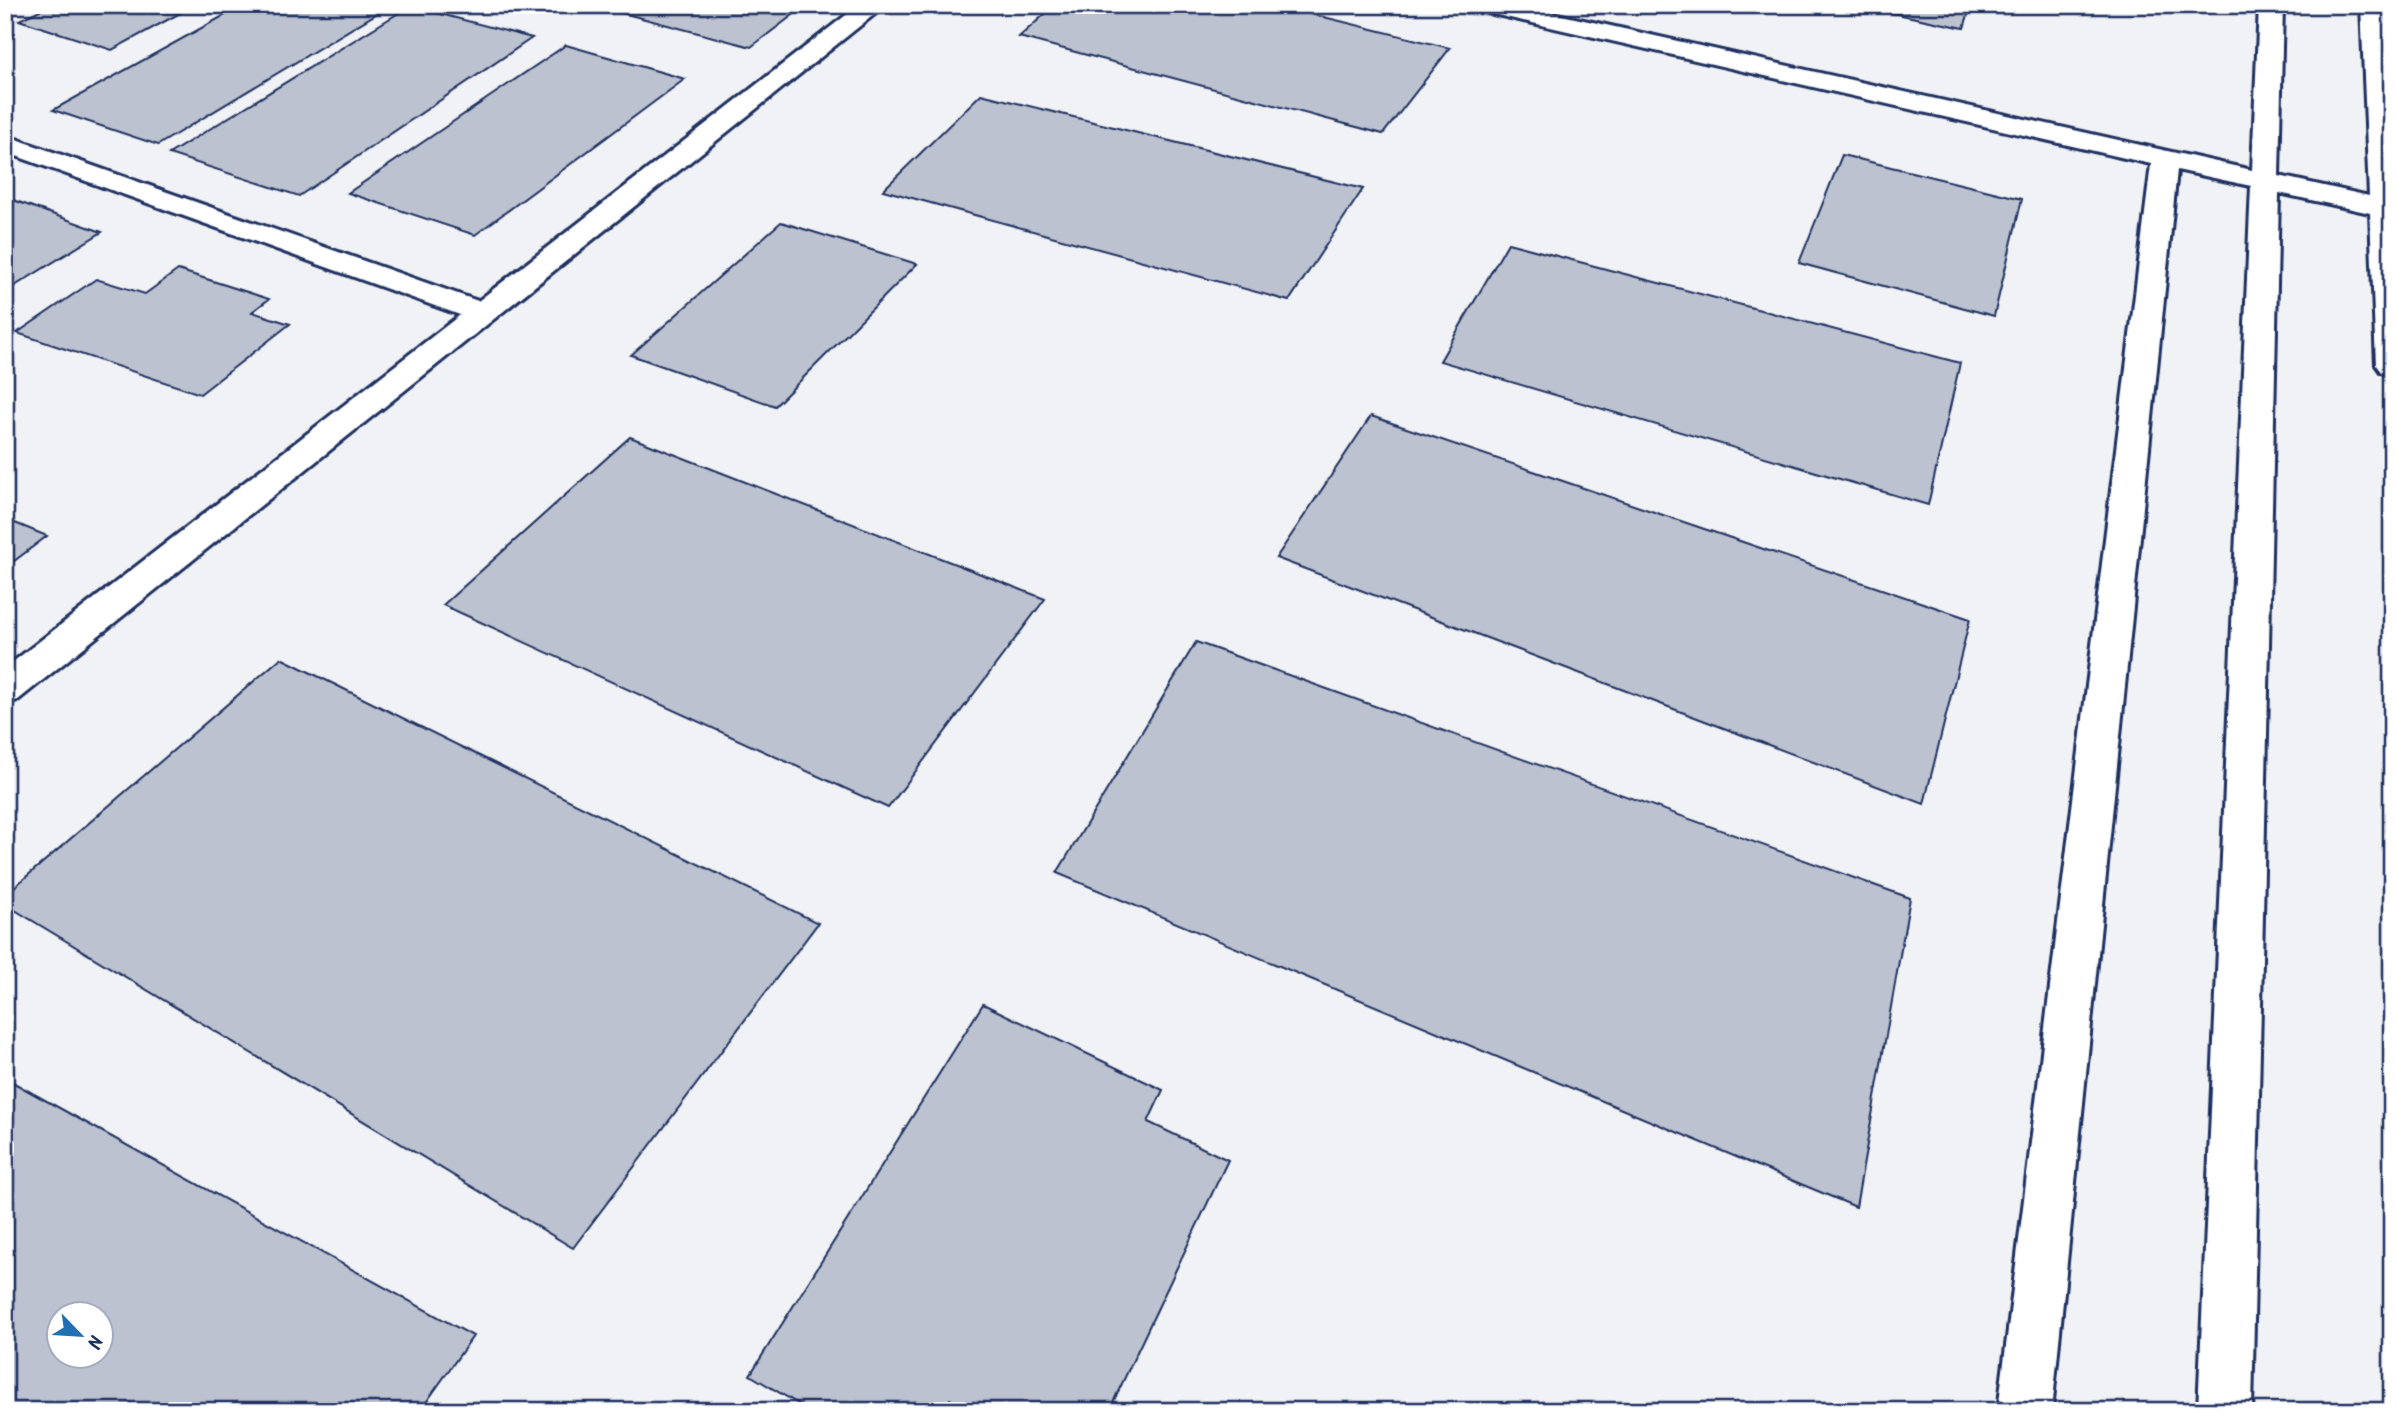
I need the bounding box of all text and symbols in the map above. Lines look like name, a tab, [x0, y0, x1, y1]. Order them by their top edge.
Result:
north arrow	[46, 1300, 116, 1370]
text: N	[77, 1330, 110, 1353]

